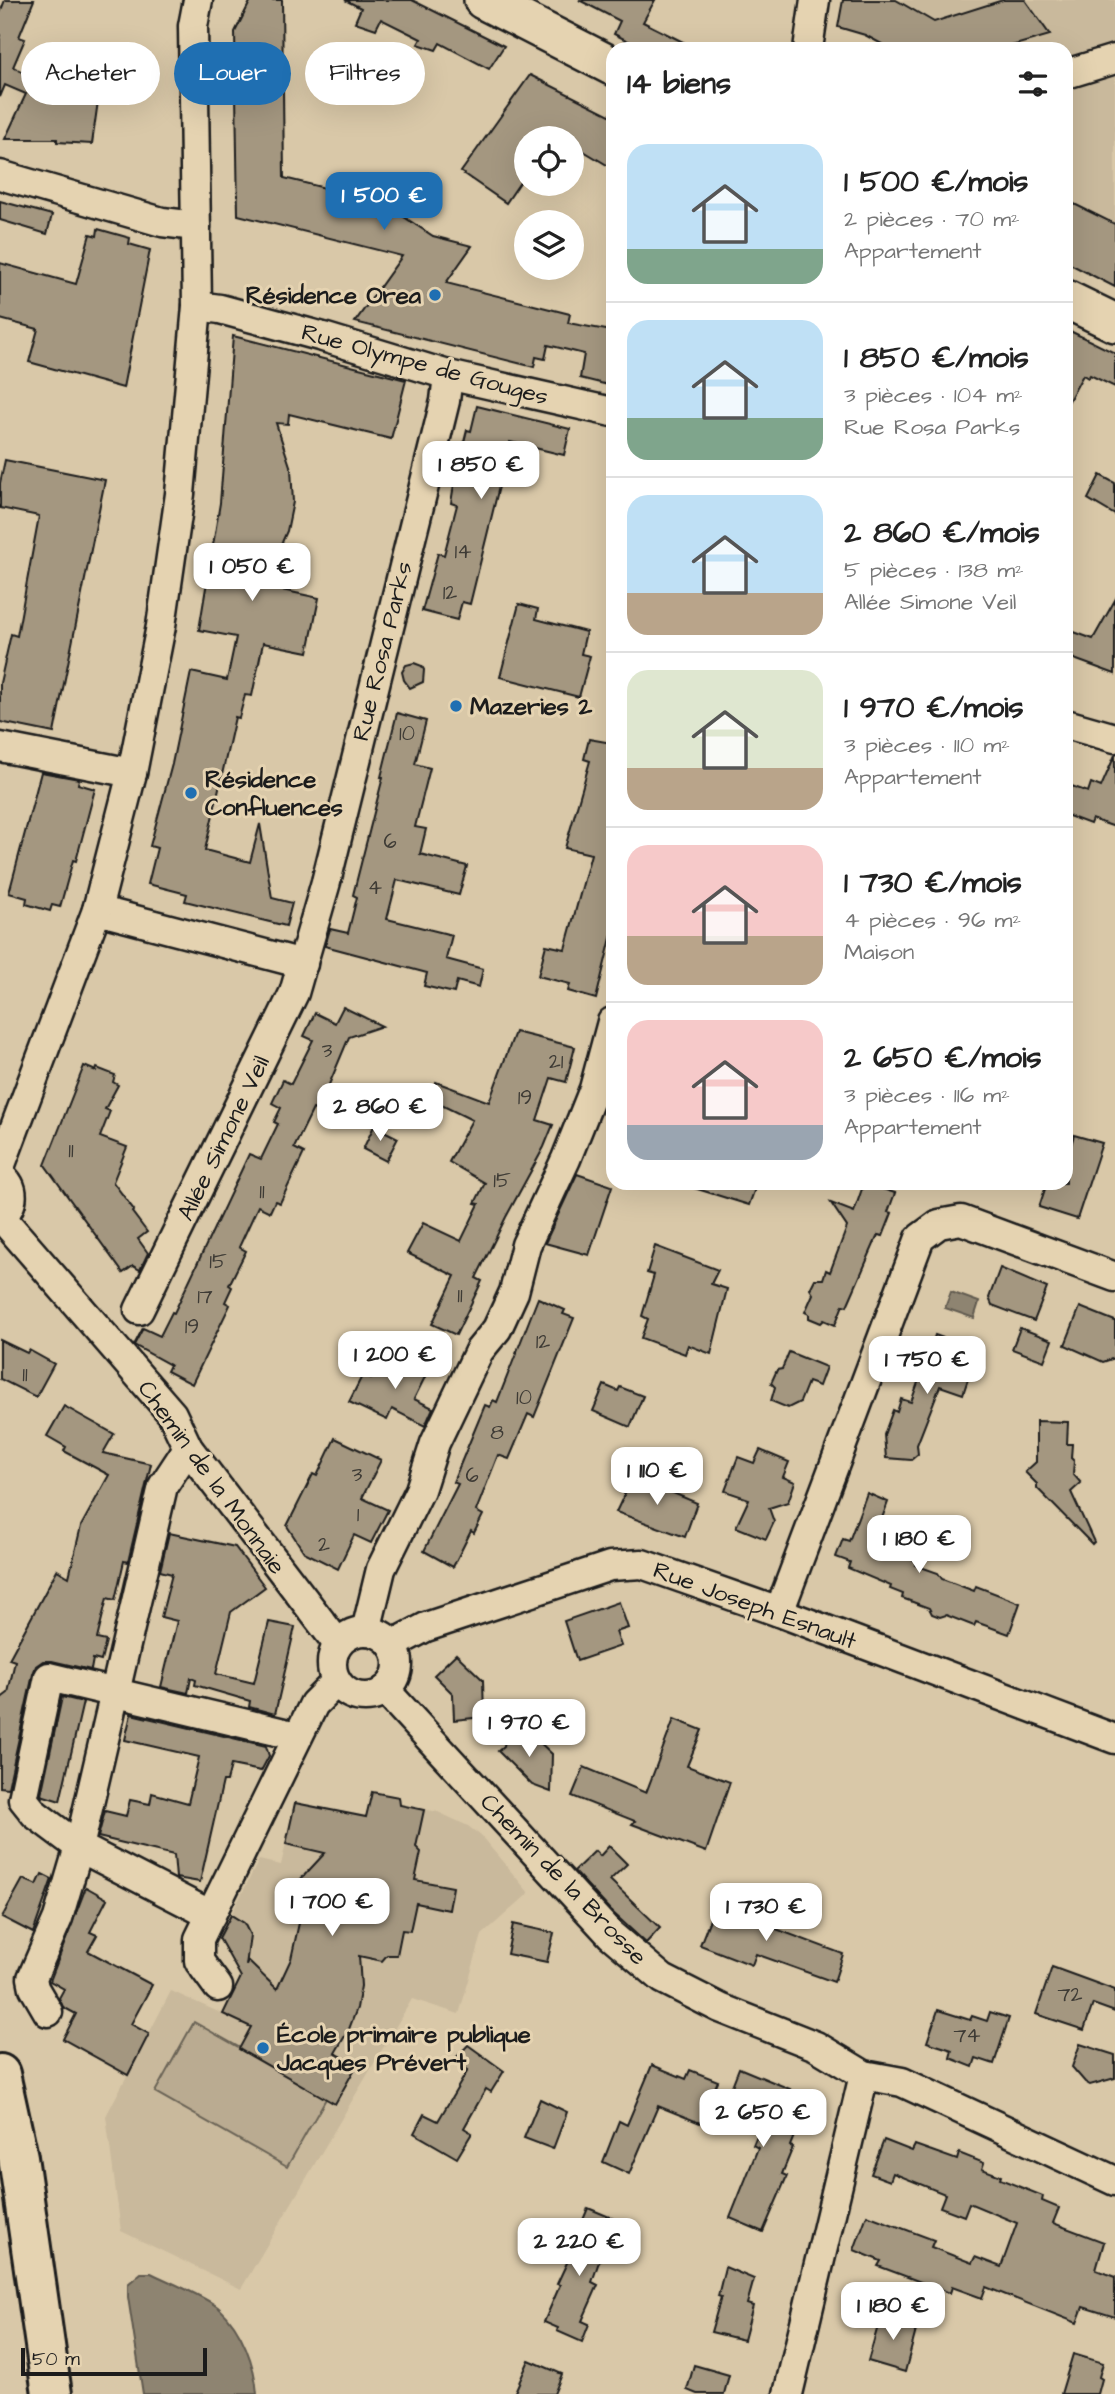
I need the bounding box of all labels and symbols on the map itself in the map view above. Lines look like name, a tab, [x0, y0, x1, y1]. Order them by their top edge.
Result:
pin: 1 500 €	[319, 173, 449, 232]
place label: Résidence Orea	[246, 279, 422, 313]
marker: Résidence Orea	[427, 287, 443, 303]
street label: Rue Olympe de Gouges	[297, 316, 552, 415]
pin: 1 850 €	[416, 442, 546, 501]
house number: 14	[455, 537, 471, 566]
pin: 1 050 €	[187, 544, 317, 603]
street label: Rue Rosa Parks	[344, 558, 422, 745]
house number: 12	[443, 578, 457, 607]
place label: Mazeries 2	[470, 690, 592, 724]
marker: Mazeries 2	[448, 698, 464, 714]
house number: 10	[399, 719, 415, 748]
place label: Résidence Confluences	[205, 763, 343, 825]
marker: Résidence Confluences	[183, 785, 199, 801]
house number: 6	[383, 827, 397, 856]
house number: 4	[368, 873, 382, 902]
house number: 3	[322, 1036, 333, 1065]
house number: 21	[549, 1047, 564, 1076]
street label: Allée Simone Veil	[169, 1050, 279, 1227]
house number: 19	[518, 1083, 532, 1112]
pin: 2 860 €	[315, 1084, 445, 1143]
house number: 11	[68, 1136, 74, 1165]
house number: 15	[493, 1166, 511, 1195]
house number: 11	[259, 1177, 265, 1206]
house number: 15	[209, 1247, 227, 1276]
house number: 11	[457, 1281, 463, 1310]
house number: 17	[197, 1282, 213, 1311]
house number: 19	[185, 1312, 199, 1341]
house number: 12	[536, 1327, 550, 1356]
pin: 1 200 €	[330, 1332, 460, 1391]
pin: 1 750 €	[862, 1336, 992, 1396]
house number: 11	[22, 1360, 28, 1389]
street label: Chemin de la Monnaie	[129, 1374, 293, 1582]
house number: 10	[516, 1383, 532, 1412]
house number: 8	[490, 1418, 504, 1447]
pin: 1 110 €	[592, 1448, 722, 1507]
house number: 3	[352, 1460, 363, 1489]
house number: 6	[465, 1461, 479, 1490]
house number: 1	[357, 1500, 360, 1529]
pin: 1 180 €	[854, 1516, 984, 1575]
house number: 2	[318, 1530, 330, 1559]
street label: Rue Joseph Esnault	[648, 1553, 861, 1659]
pin: 1 970 €	[464, 1700, 594, 1759]
street label: Chemin de la Brosse	[472, 1786, 654, 1973]
pin: 1 700 €	[267, 1878, 397, 1938]
pin: 1 730 €	[701, 1884, 831, 1943]
house number: 72	[1058, 1980, 1082, 2009]
place label: École primaire publique Jacques Prévert	[276, 2018, 531, 2080]
house number: 74	[953, 2021, 981, 2050]
marker: École primaire publique Jacques Prévert	[255, 2040, 271, 2056]
pin: 2 650 €	[698, 2090, 828, 2149]
pin: 2 220 €	[514, 2218, 644, 2278]
pin: 1 180 €	[828, 2282, 958, 2342]
scale bar	[21, 2345, 206, 2377]

